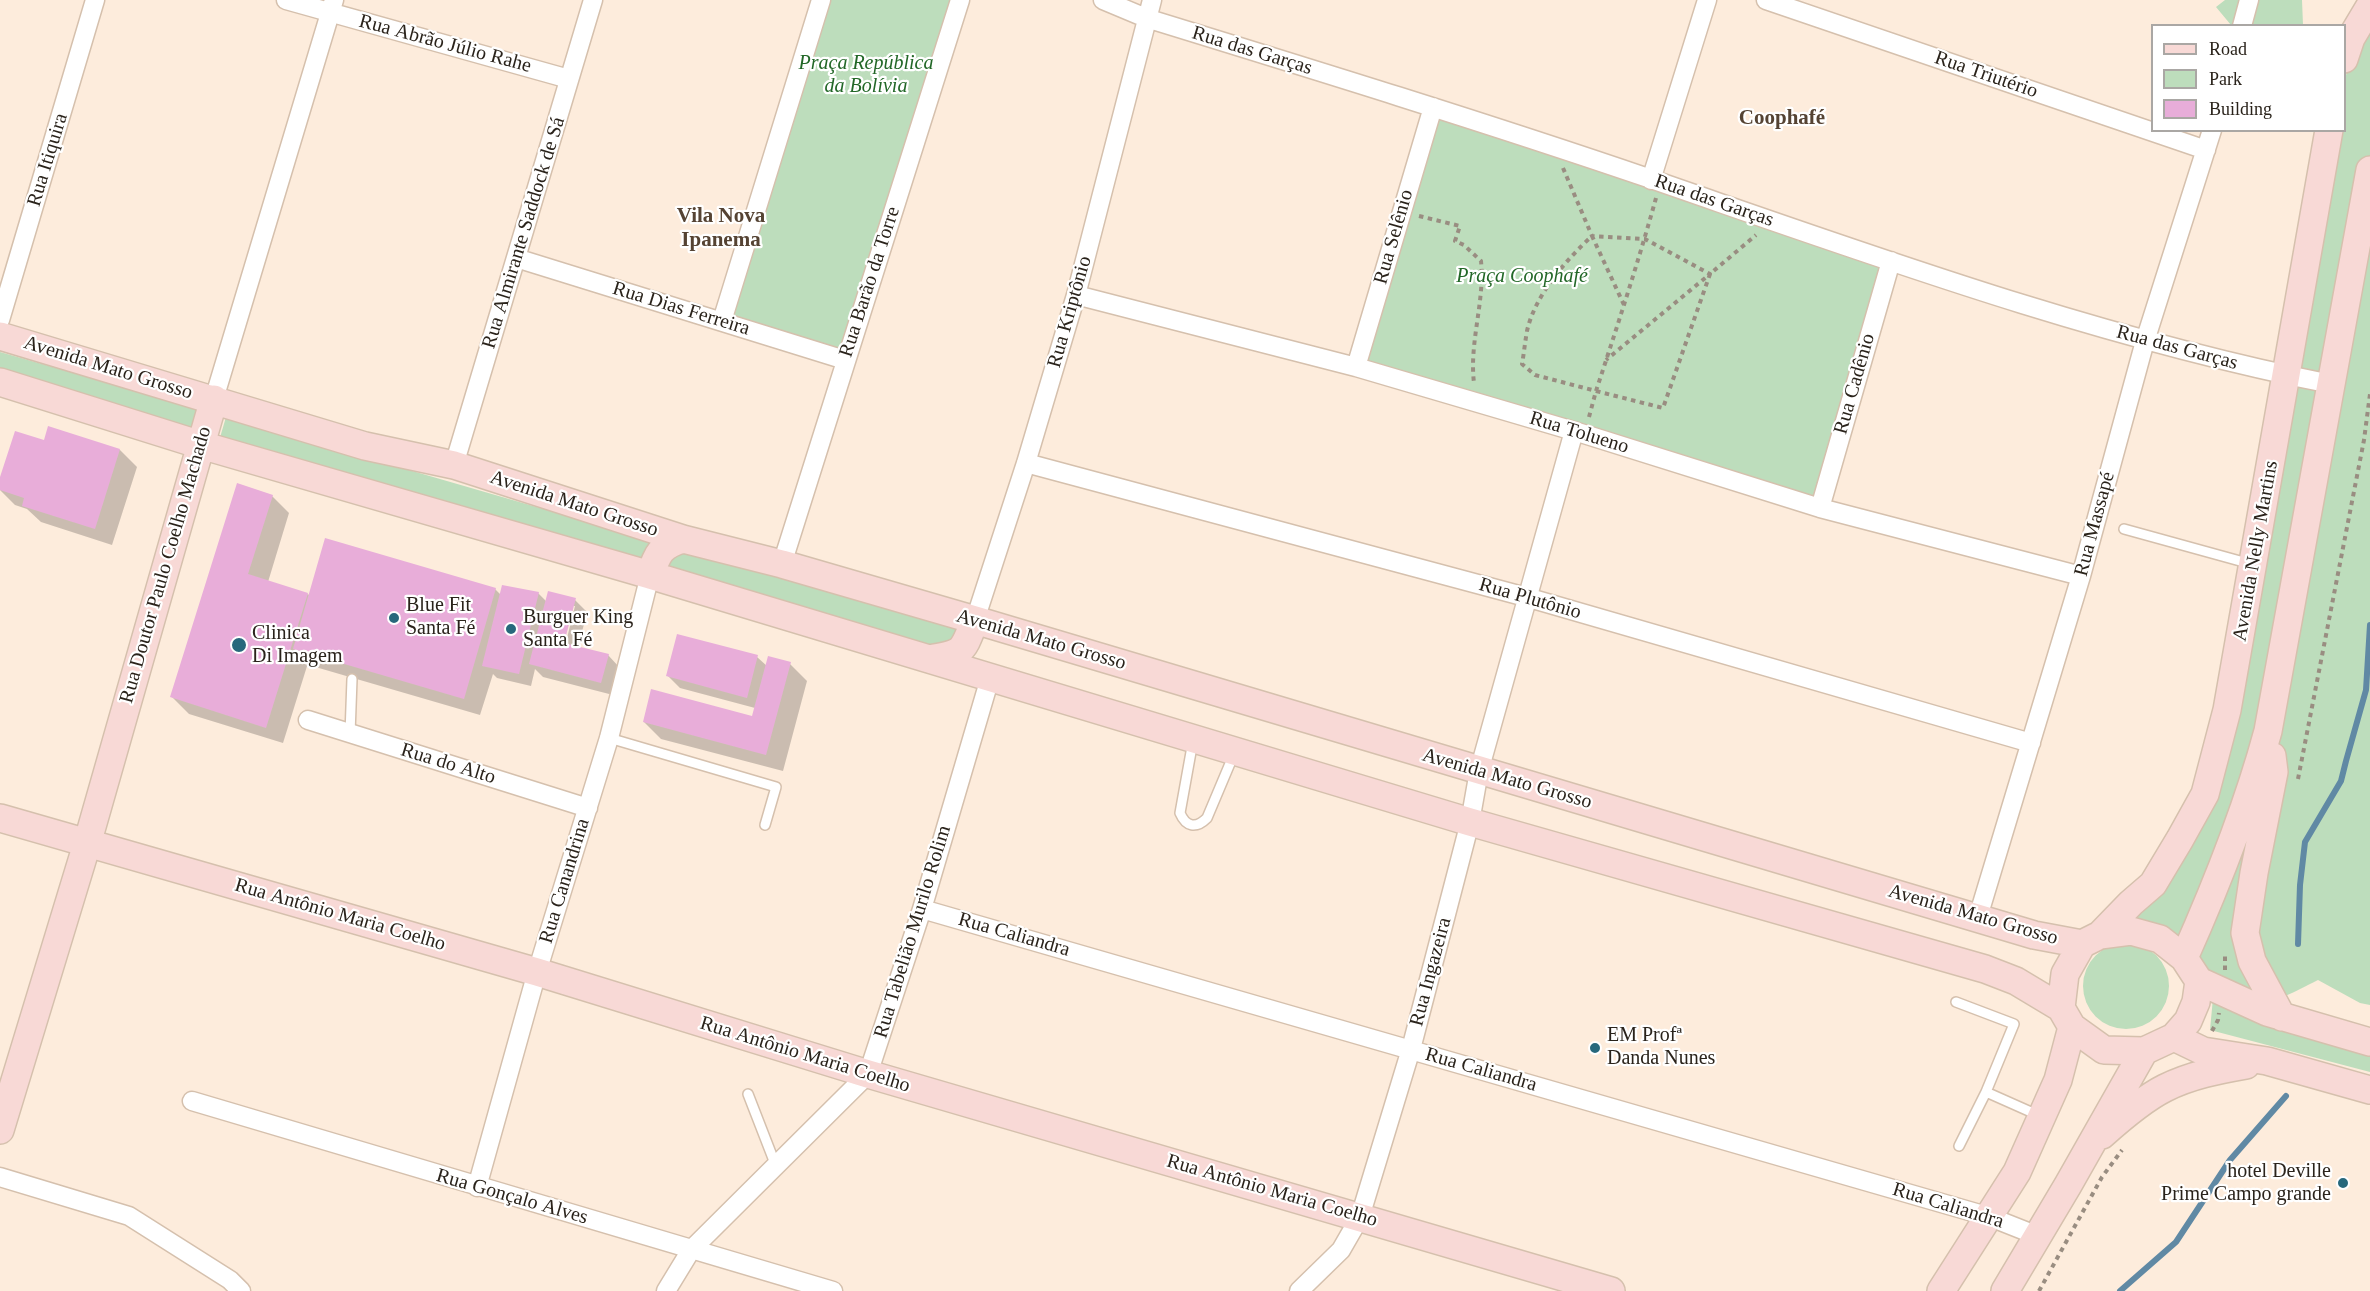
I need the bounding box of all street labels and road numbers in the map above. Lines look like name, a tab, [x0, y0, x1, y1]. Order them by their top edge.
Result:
street label: Rua Abrão Júlio Rahe	[356, 9, 534, 79]
street label: Rua das Garças	[1189, 21, 1315, 81]
street label: Rua Triutério	[1931, 46, 2041, 104]
street label: Rua Itiquira	[22, 111, 74, 209]
street label: Rua Almirante Saddock de Sá	[477, 114, 571, 352]
street label: Rua das Garças	[1651, 169, 1777, 233]
street label: Rua Selênio	[1369, 187, 1419, 287]
street label: Rua Barão da Torre	[834, 204, 906, 360]
street label: Rua Kriptônio	[1043, 253, 1097, 371]
street label: Rua Dias Ferreira	[610, 277, 752, 341]
street label: Rua das Garças	[2114, 320, 2240, 376]
street label: Avenida Mato Grosso	[21, 331, 195, 405]
street label: Rua Cadênio	[1829, 331, 1881, 437]
street label: Rua Tolueno	[1526, 407, 1632, 459]
street label: Rua Doutor Paulo Coelho Machado	[115, 424, 217, 706]
street label: Avenida Nelly Martins	[2228, 459, 2284, 643]
street label: Avenida Mato Grosso	[487, 466, 661, 542]
street label: Rua Massapé	[2070, 469, 2120, 579]
street label: Rua Plutônio	[1476, 573, 1584, 625]
street label: Avenida Mato Grosso	[954, 604, 1128, 676]
street label: Rua do Alto	[398, 738, 498, 790]
street label: Avenida Mato Grosso	[1420, 743, 1594, 815]
street label: Rua Canandrina	[535, 816, 595, 946]
street label: Rua Tabelião Murilo Rolim	[869, 823, 957, 1041]
street label: Rua Antônio Maria Coelho	[232, 873, 448, 957]
street label: Avenida Mato Grosso	[1886, 879, 2060, 951]
street label: Rua Caliandra	[955, 908, 1073, 962]
street label: Rua Ingazeira	[1405, 915, 1457, 1029]
street label: Rua Antônio Maria Coelho	[697, 1012, 913, 1098]
street label: Rua Caliandra	[1422, 1043, 1540, 1097]
street label: Rua Antônio Maria Coelho	[1164, 1149, 1380, 1233]
street label: Rua Gonçalo Alves	[433, 1164, 591, 1230]
street label: Rua Caliandra	[1890, 1178, 2006, 1234]

